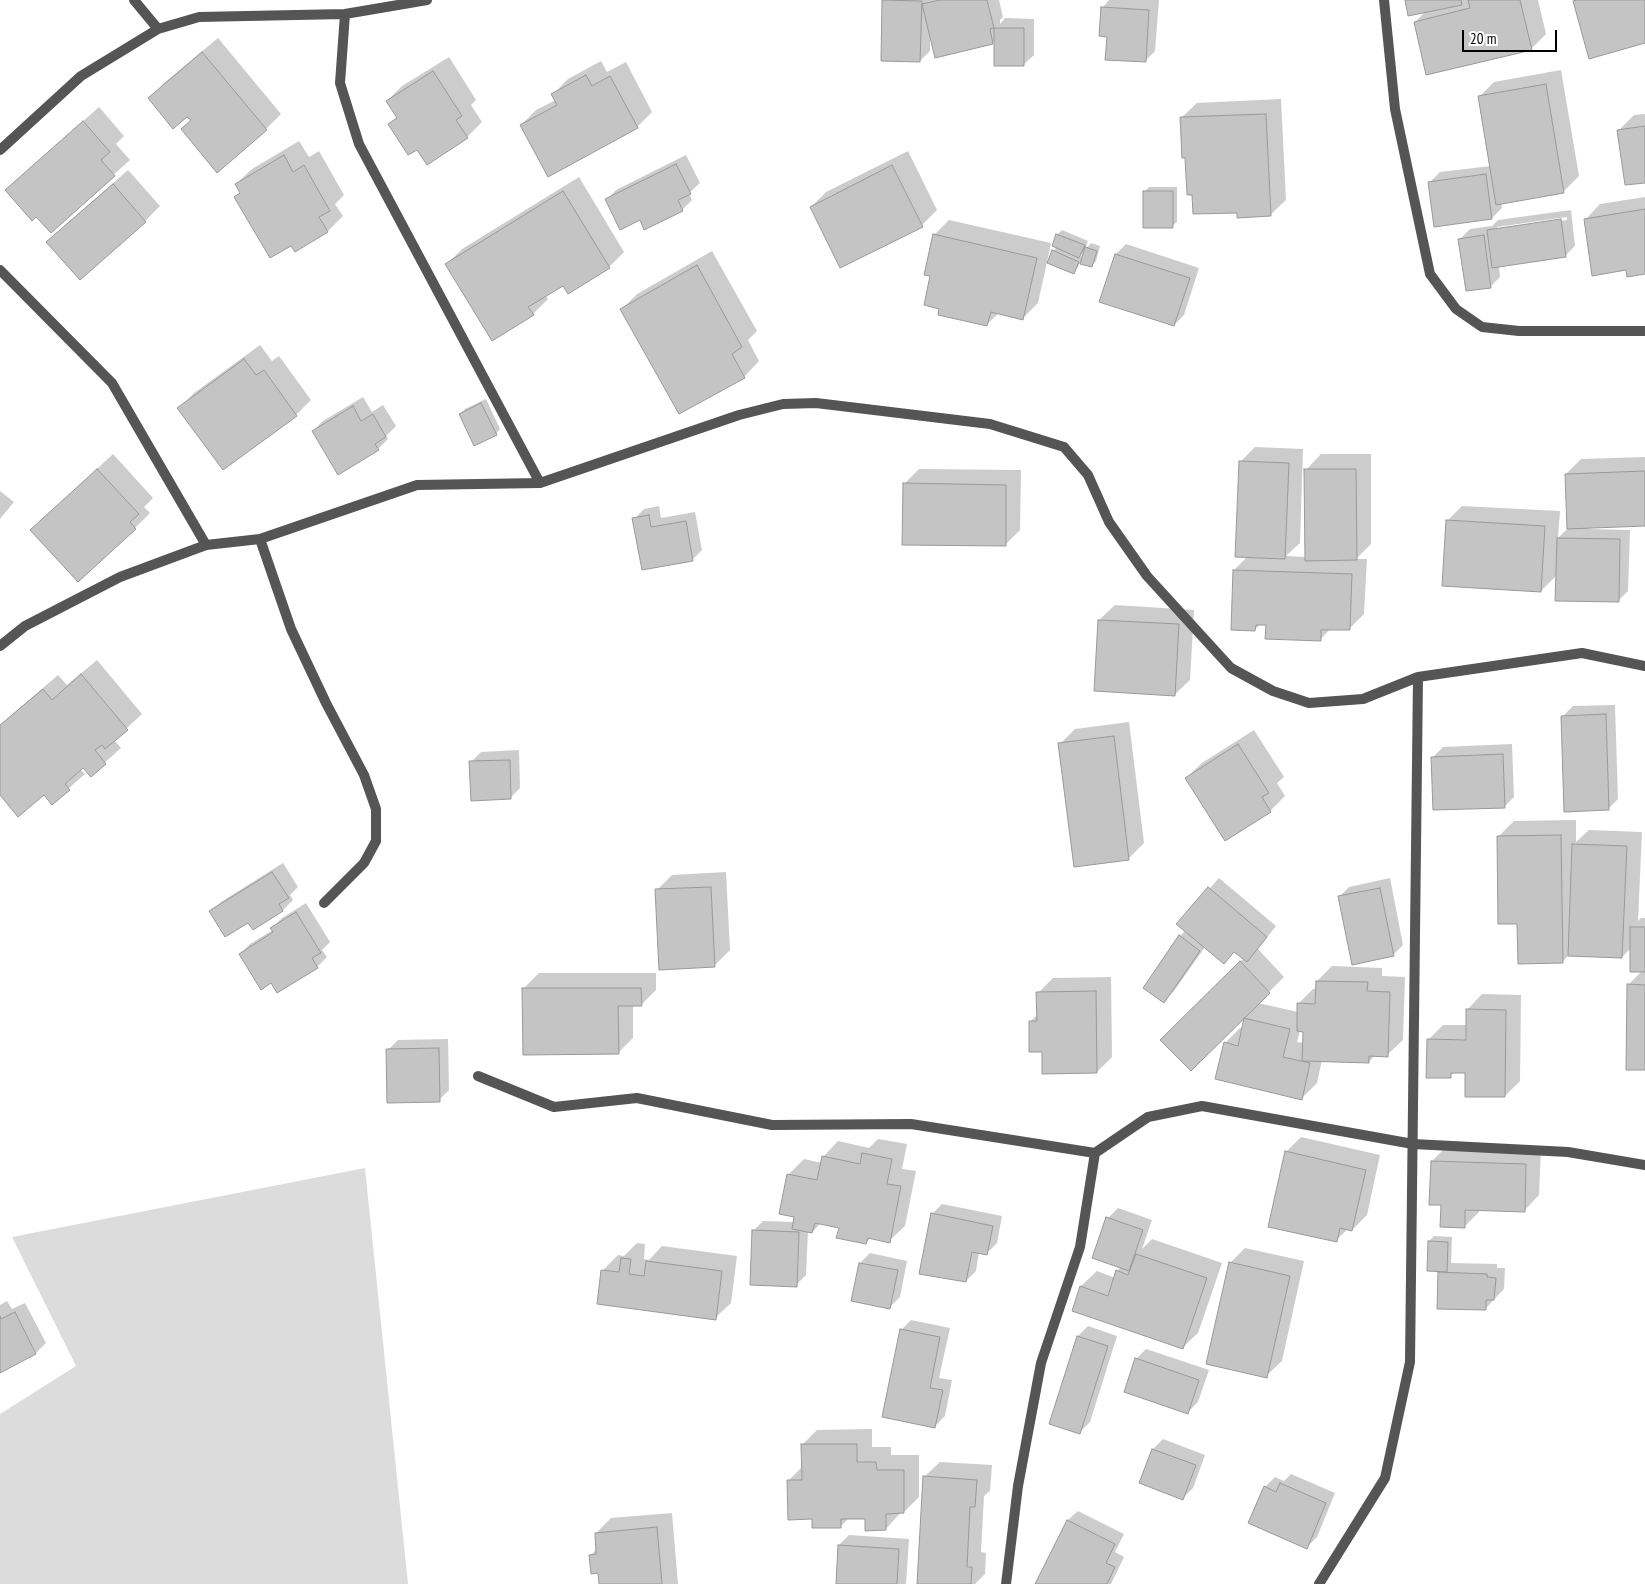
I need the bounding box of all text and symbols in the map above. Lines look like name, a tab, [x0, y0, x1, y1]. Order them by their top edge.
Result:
scale bar	[1465, 20, 1560, 52]
text: 20 m	[1470, 29, 1496, 48]

